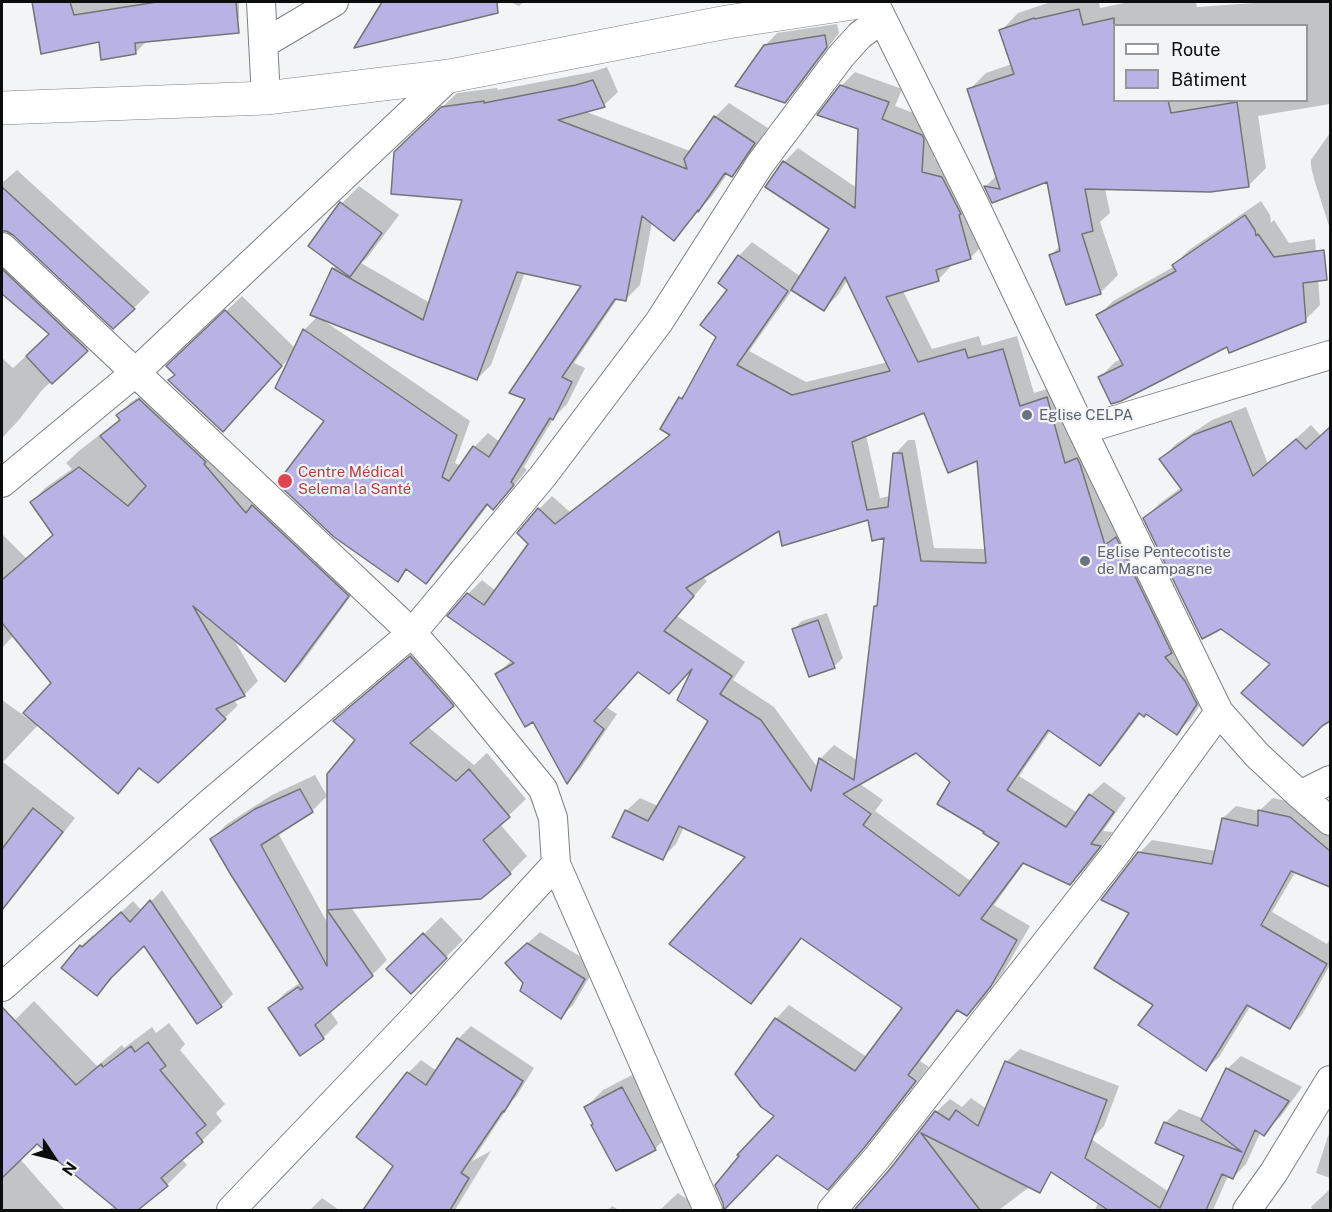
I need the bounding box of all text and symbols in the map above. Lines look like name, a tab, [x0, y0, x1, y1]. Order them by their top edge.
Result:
legend	[1113, 24, 1308, 102]
text: Route	[1171, 39, 1220, 60]
text: Bâtiment	[1171, 69, 1247, 90]
place label: Eglise CELPA	[1039, 406, 1133, 424]
marker: Eglise CELPA	[1020, 408, 1034, 422]
place label: Centre Médical Selema la Santé	[298, 463, 411, 498]
marker: Centre Médical Selema la Santé	[276, 472, 294, 490]
place label: Eglise Pentecotiste de Macampagne	[1097, 543, 1231, 578]
marker: Eglise Pentecotiste de Macampagne	[1078, 554, 1092, 568]
north arrow	[24, 1128, 84, 1188]
text: N	[58, 1158, 81, 1179]

